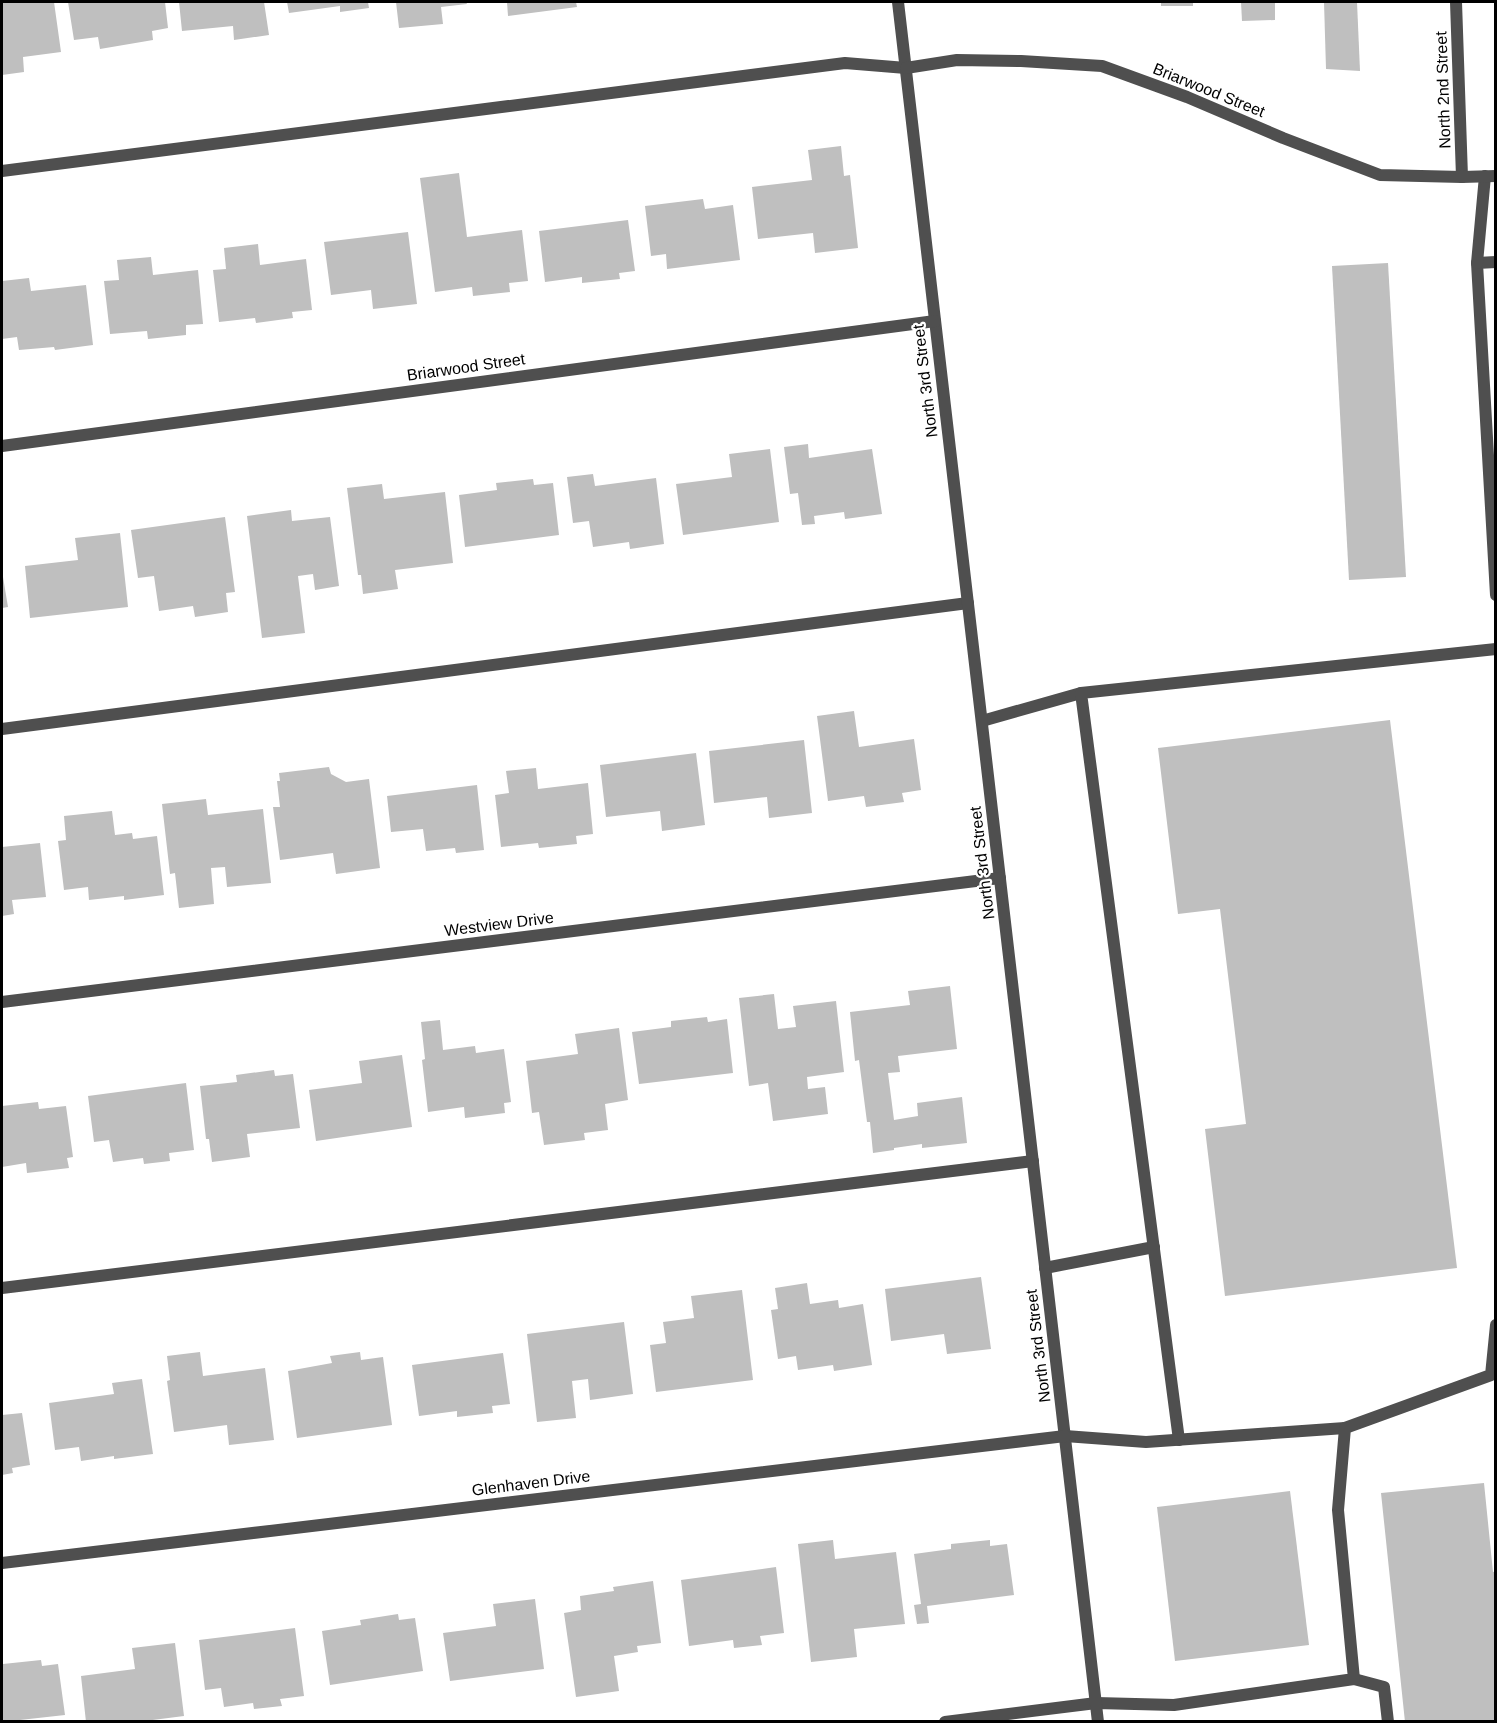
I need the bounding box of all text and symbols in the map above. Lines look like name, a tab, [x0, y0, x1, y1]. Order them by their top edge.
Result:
street label: North 2nd Street	[1432, 30, 1454, 149]
street label: Briarwood Street	[1151, 60, 1268, 120]
street label: North 3rd Street	[910, 323, 940, 439]
street label: Briarwood Street	[406, 350, 527, 384]
street label: North 3rd Street	[967, 805, 997, 921]
street label: Westview Drive	[443, 909, 555, 939]
street label: North 3rd Street	[1023, 1288, 1053, 1404]
street label: Glenhaven Drive	[471, 1467, 591, 1499]

